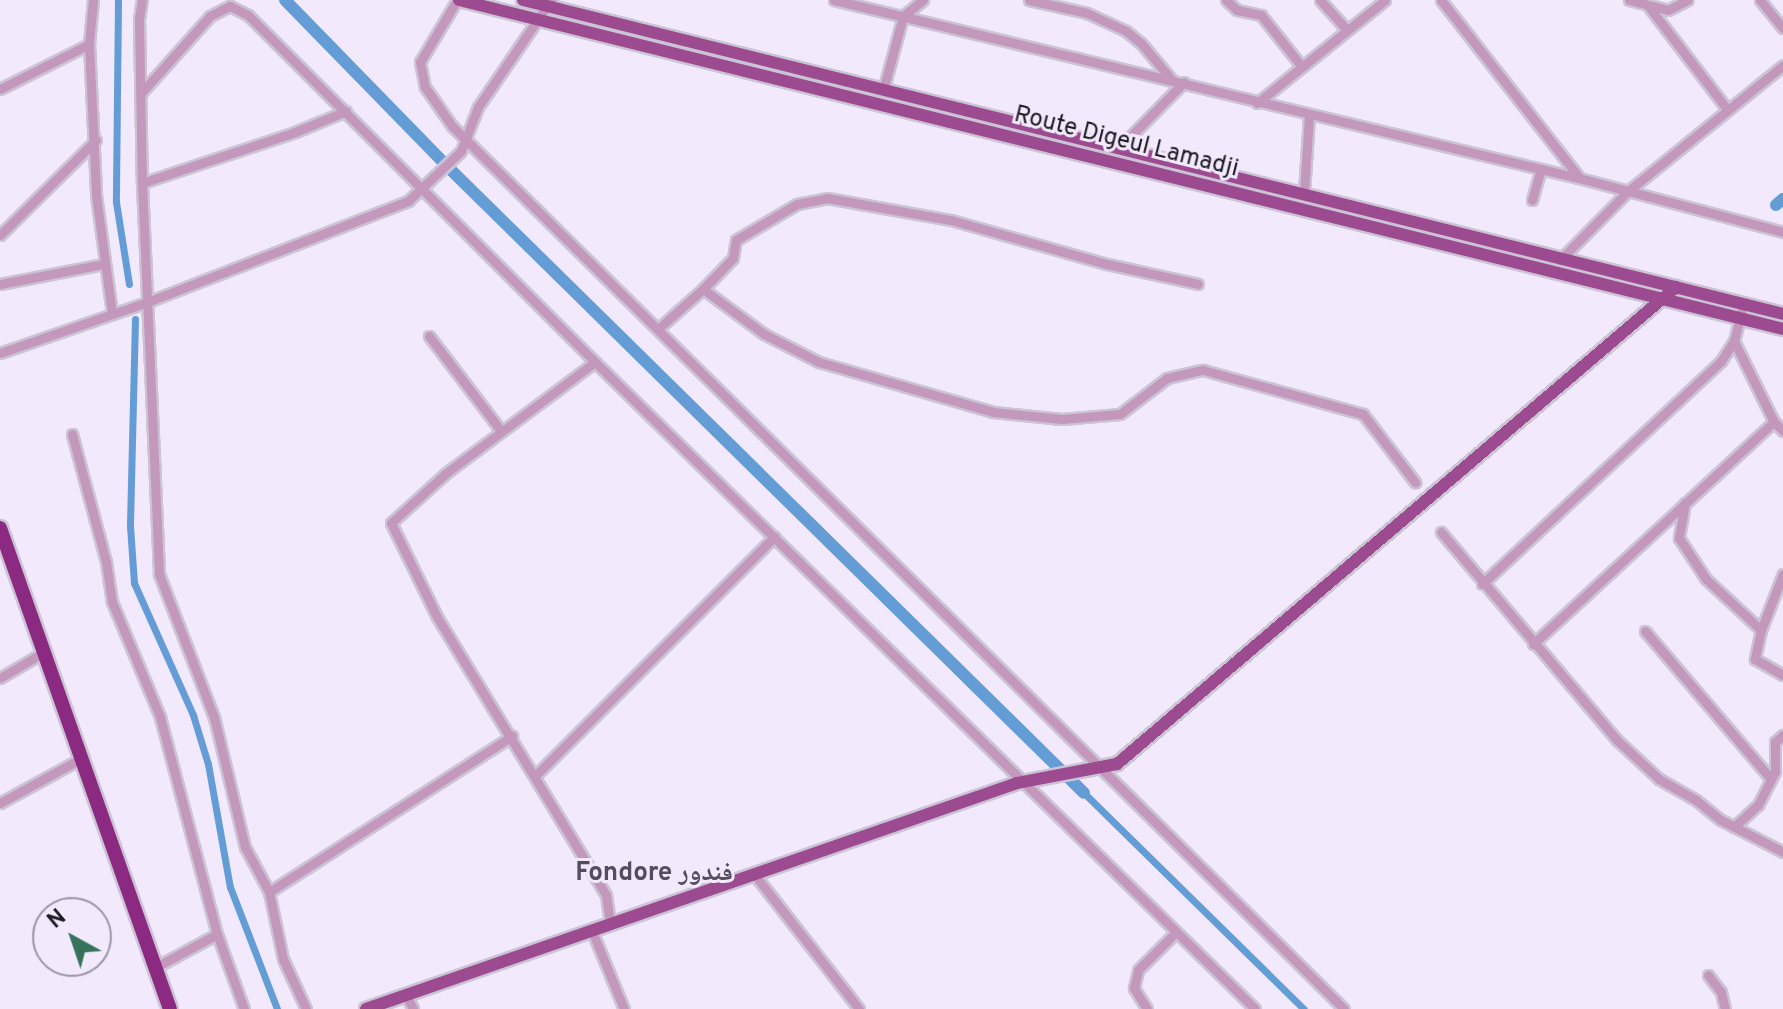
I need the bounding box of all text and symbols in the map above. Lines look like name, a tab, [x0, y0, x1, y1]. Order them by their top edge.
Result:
street label: Route Digeul Lamadji	[1011, 101, 1241, 185]
district label: Fondore فندور	[575, 858, 733, 890]
north arrow	[32, 897, 112, 977]
text: N	[43, 904, 72, 935]

